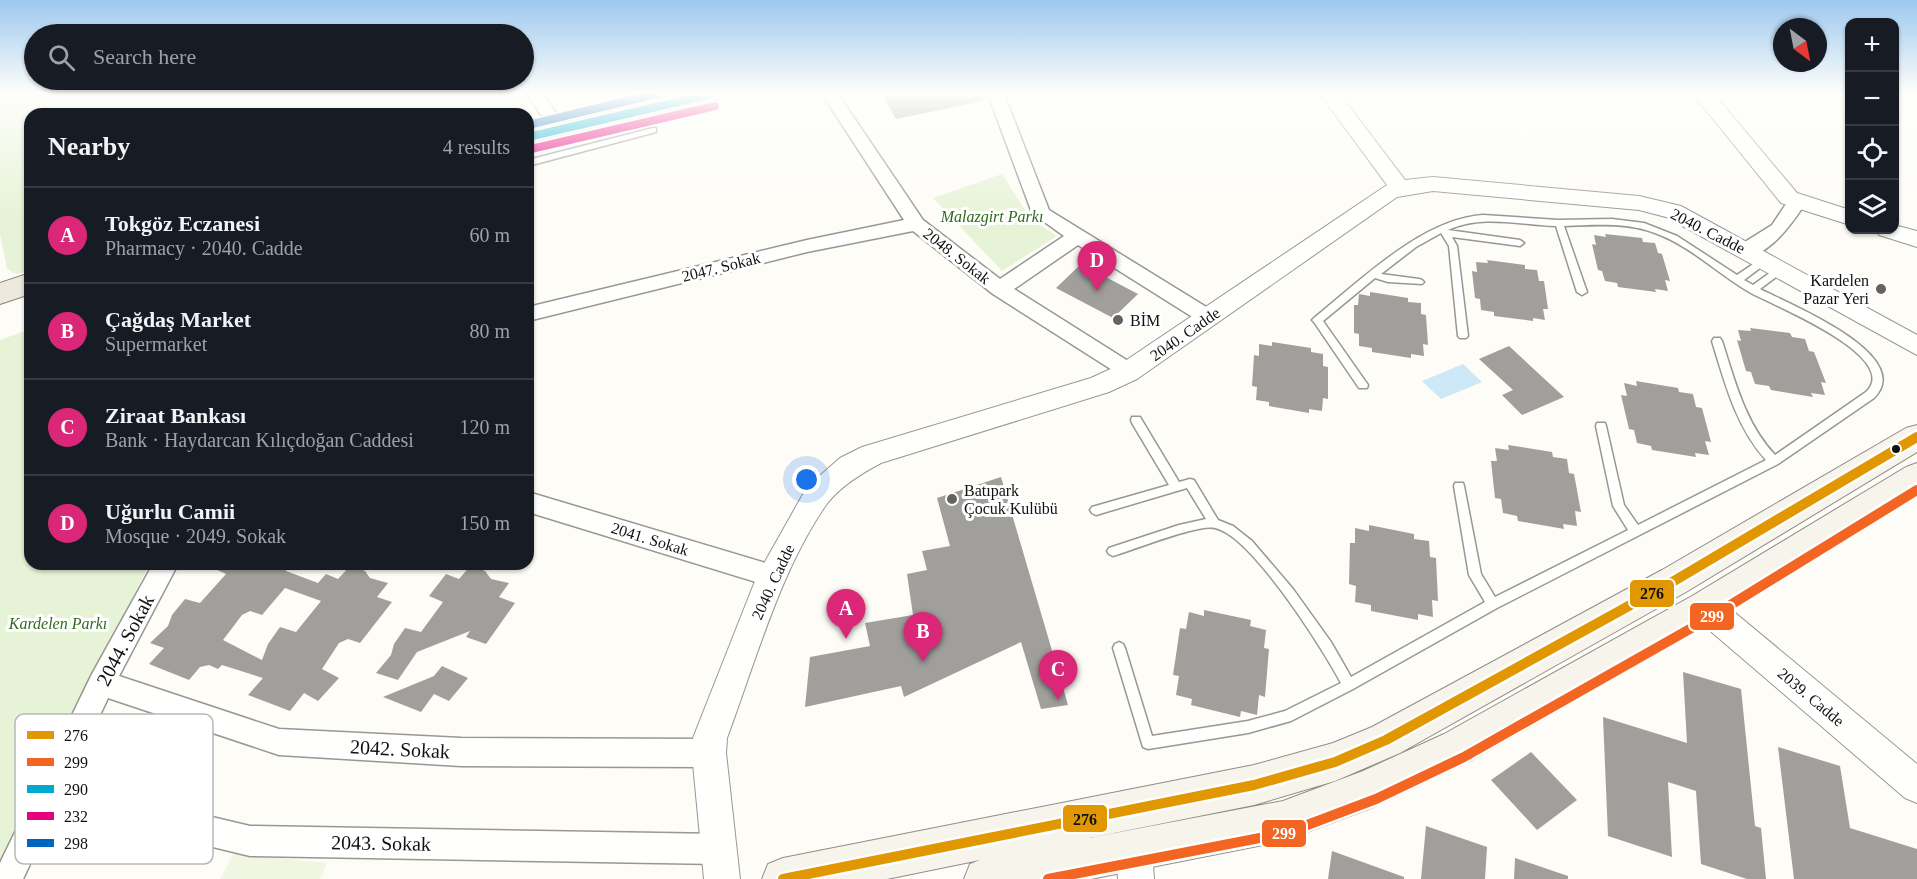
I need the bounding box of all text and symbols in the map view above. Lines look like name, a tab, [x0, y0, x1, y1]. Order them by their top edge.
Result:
north arrow	[1773, 18, 1827, 72]
map controls	[1845, 18, 1899, 234]
button: +	[1845, 18, 1899, 72]
search box	[24, 24, 534, 90]
icon: search	[45, 41, 78, 74]
text: Search here	[93, 44, 196, 69]
button: −	[1845, 72, 1899, 126]
button: locate	[1845, 126, 1899, 180]
text: Nearby	[48, 132, 130, 161]
text: 4 results	[443, 136, 510, 158]
button: layers	[1845, 180, 1899, 234]
street label: 2040. Cadde	[1668, 205, 1748, 257]
park label: Malazgirt Parkı	[940, 208, 1043, 226]
text: Tokgöz Eczanesi	[105, 211, 260, 236]
text: A	[60, 224, 75, 246]
text: 60 m	[469, 224, 510, 246]
street label: 2048. Sokak	[920, 225, 994, 287]
text: Pharmacy · 2040. Cadde	[105, 237, 303, 259]
pin: D	[1078, 242, 1116, 291]
street label: 2047. Sokak	[680, 249, 762, 285]
place label: Kardelen Pazar Yeri	[1803, 272, 1870, 307]
marker: Kardelen Pazar Yeri	[1874, 282, 1888, 296]
street label: 2040. Cadde	[1147, 304, 1223, 364]
text: Çağdaş Market	[105, 307, 251, 332]
place label: BİM	[1130, 312, 1160, 329]
marker: BİM	[1111, 313, 1125, 327]
text: B	[61, 320, 74, 342]
text: 80 m	[469, 320, 510, 342]
text: Supermarket	[105, 333, 207, 355]
text: Ziraat Bankası	[105, 403, 246, 428]
text: C	[60, 416, 75, 438]
text: 120 m	[459, 416, 510, 438]
text: Bank · Haydarcan Kılıçdoğan Caddesi	[105, 429, 414, 451]
unlabelled marker	[1890, 443, 1902, 455]
your location	[792, 465, 821, 494]
place label: Batıpark Çocuk Kulübü	[964, 482, 1058, 518]
marker: Batıpark Çocuk Kulübü	[945, 492, 959, 506]
text: Uğurlu Camii	[105, 499, 235, 524]
text: D	[60, 512, 75, 534]
text: 150 m	[459, 512, 510, 534]
street label: 2041. Sokak	[609, 519, 691, 559]
text: Mosque · 2049. Sokak	[105, 525, 286, 547]
street label: 2040. Cadde	[748, 542, 798, 622]
line badge: 276	[1629, 579, 1675, 608]
text: 276	[1640, 585, 1664, 602]
pin: A	[826, 590, 866, 639]
street label: 2044. Sokak	[92, 591, 158, 689]
line badge: 299	[1689, 602, 1735, 631]
text: 299	[1700, 608, 1724, 625]
pin: B	[904, 612, 942, 662]
park label: Kardelen Parkı	[8, 615, 107, 632]
pin: C	[1038, 650, 1078, 700]
street label: 2039. Cadde	[1775, 664, 1847, 730]
legend	[15, 714, 213, 864]
text: 276	[64, 727, 88, 744]
street label: 2042. Sokak	[349, 735, 451, 763]
text: 299	[64, 754, 88, 771]
text: 290	[64, 781, 88, 798]
line badge: 276	[1062, 804, 1108, 833]
text: 232	[64, 808, 88, 825]
text: 276	[1073, 811, 1097, 828]
line badge: 299	[1261, 819, 1307, 848]
text: 299	[1272, 825, 1296, 842]
street label: 2043. Sokak	[331, 831, 431, 855]
text: 298	[64, 835, 88, 852]

